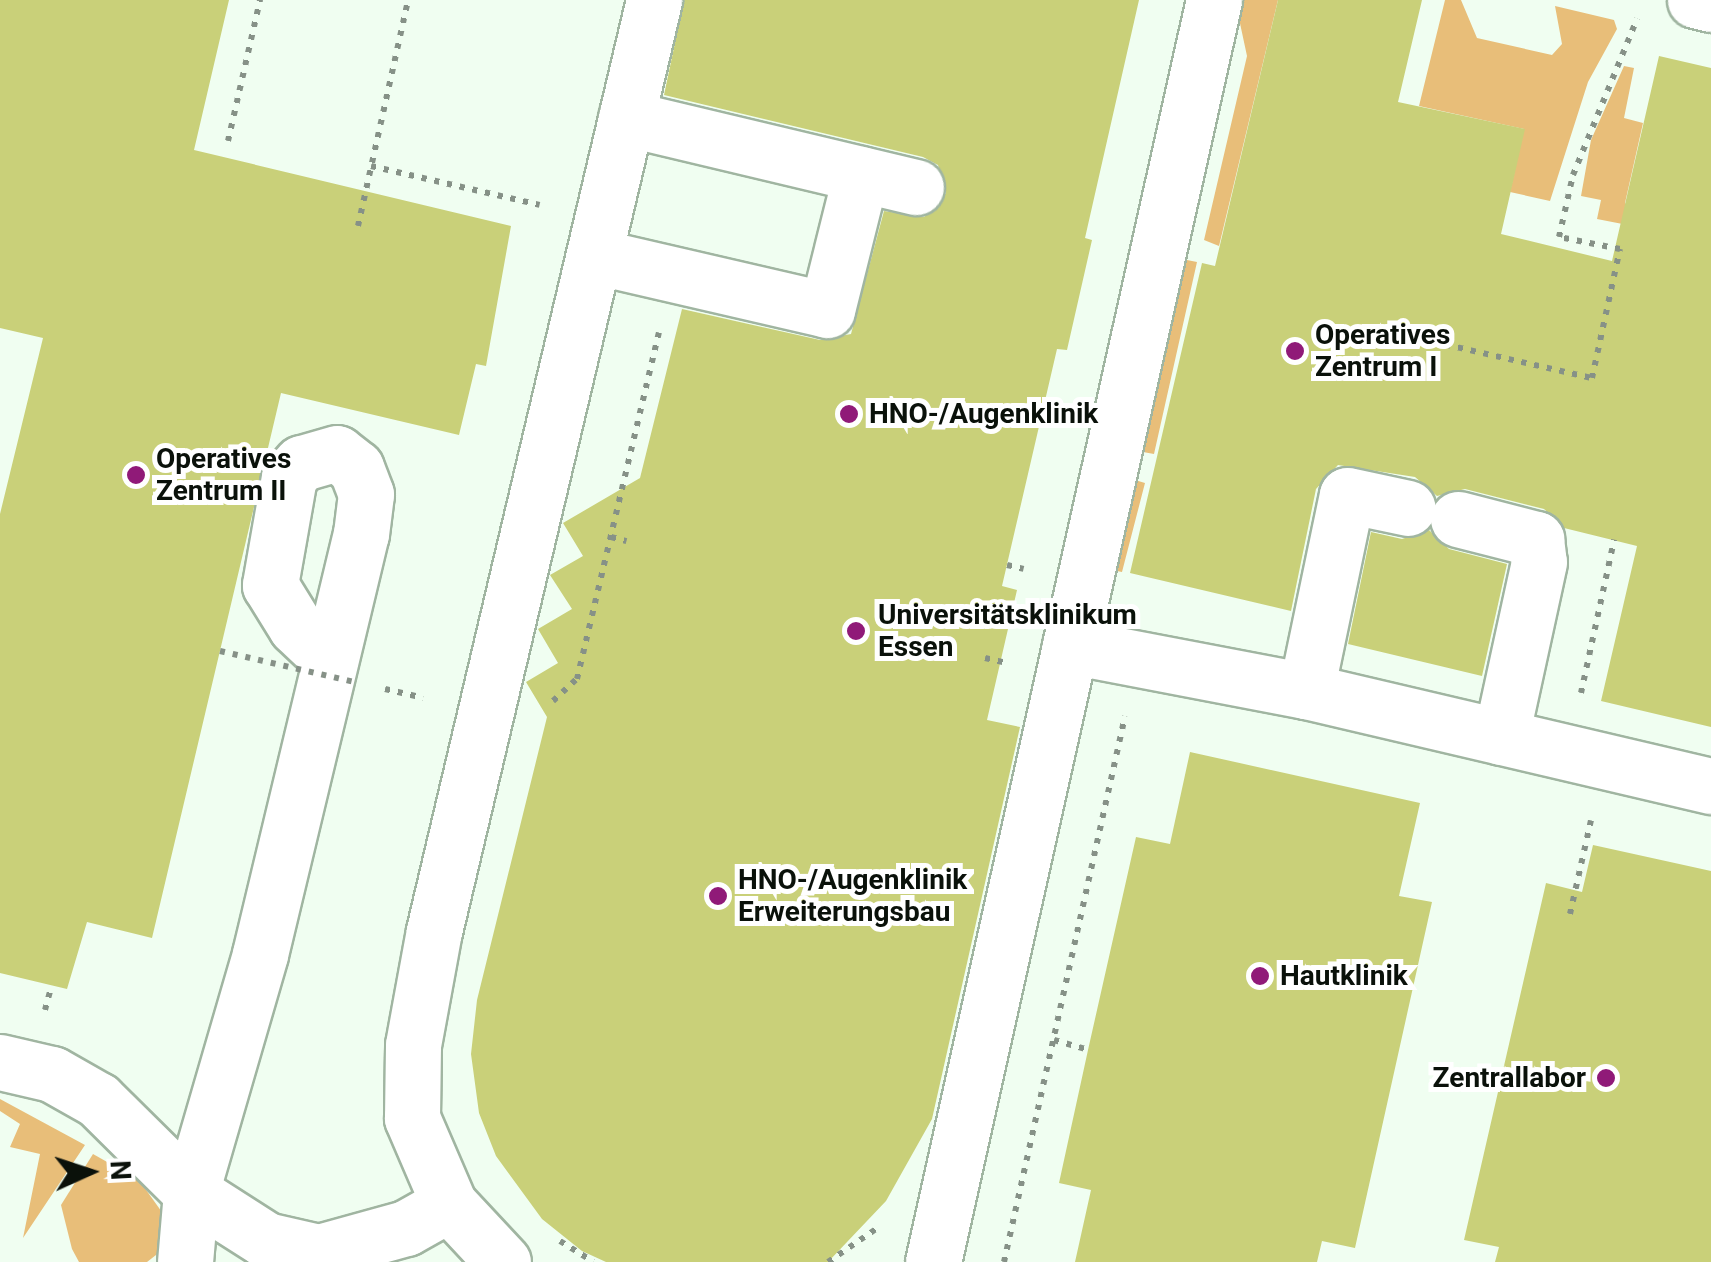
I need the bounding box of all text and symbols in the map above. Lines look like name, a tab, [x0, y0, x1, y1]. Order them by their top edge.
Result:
place label: Operatives Zentrum I	[1315, 318, 1450, 384]
marker: Operatives Zentrum I	[1284, 340, 1306, 362]
place label: HNO-/Augenklinik	[869, 397, 1098, 431]
marker: HNO-/Augenklinik	[838, 403, 860, 425]
place label: Operatives Zentrum II	[156, 442, 291, 508]
marker: Operatives Zentrum II	[125, 464, 147, 486]
place label: Universitätsklinikum Essen	[878, 598, 1137, 664]
marker: Universitätsklinikum Essen	[843, 618, 869, 644]
place label: HNO-/Augenklinik Erweiterungsbau	[738, 863, 967, 929]
marker: HNO-/Augenklinik Erweiterungsbau	[707, 885, 729, 907]
place label: Hautklinik	[1280, 959, 1408, 993]
marker: Hautklinik	[1249, 965, 1271, 987]
place label: Zentrallabor	[1433, 1061, 1586, 1095]
marker: Zentrallabor	[1595, 1067, 1617, 1089]
north arrow	[40, 1122, 140, 1222]
text: N	[103, 1160, 137, 1181]

